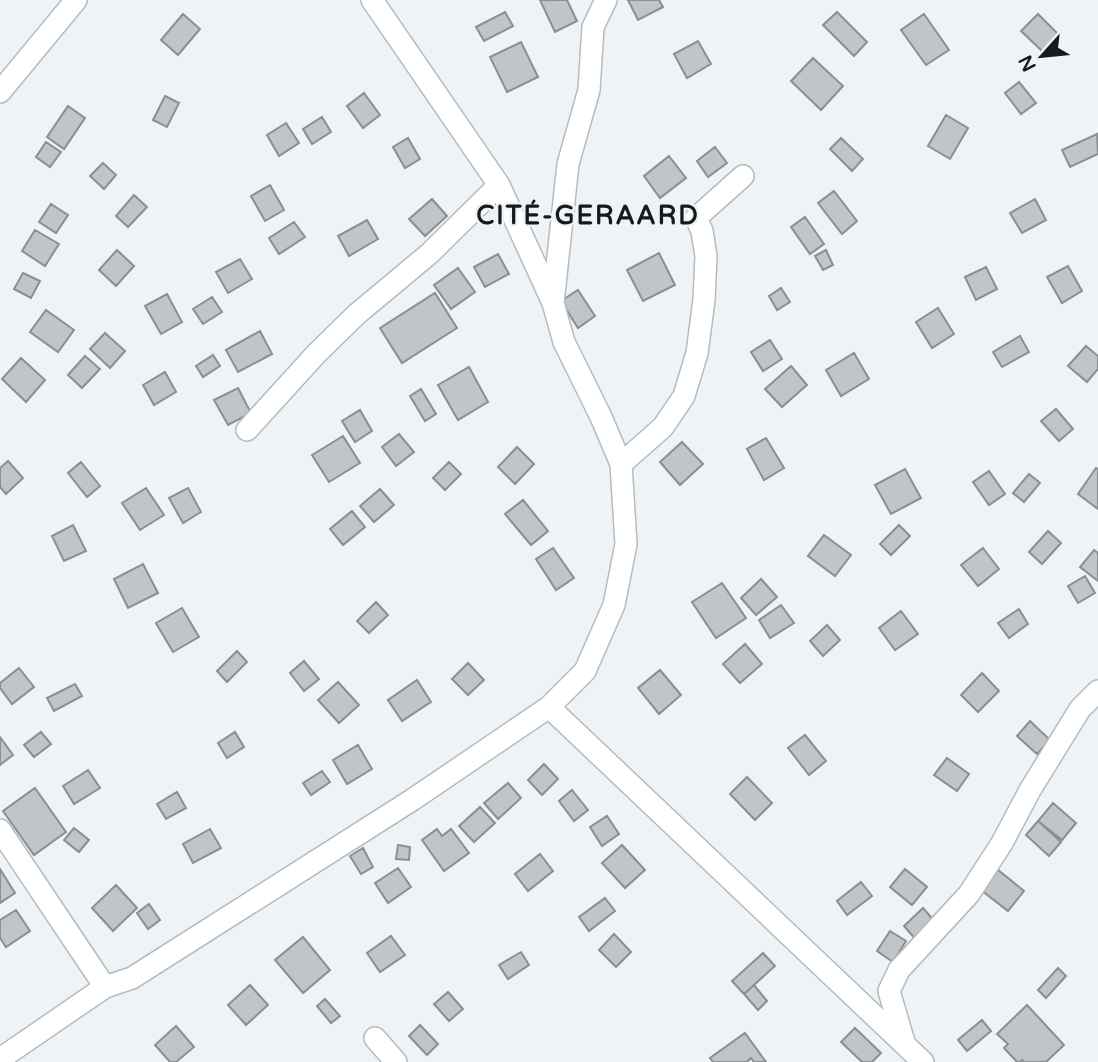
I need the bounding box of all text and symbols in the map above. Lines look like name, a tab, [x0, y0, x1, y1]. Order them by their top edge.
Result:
north arrow	[1007, 21, 1077, 91]
text: N	[1014, 51, 1041, 75]
district label: CITÉ-GERAARD	[476, 199, 700, 231]

